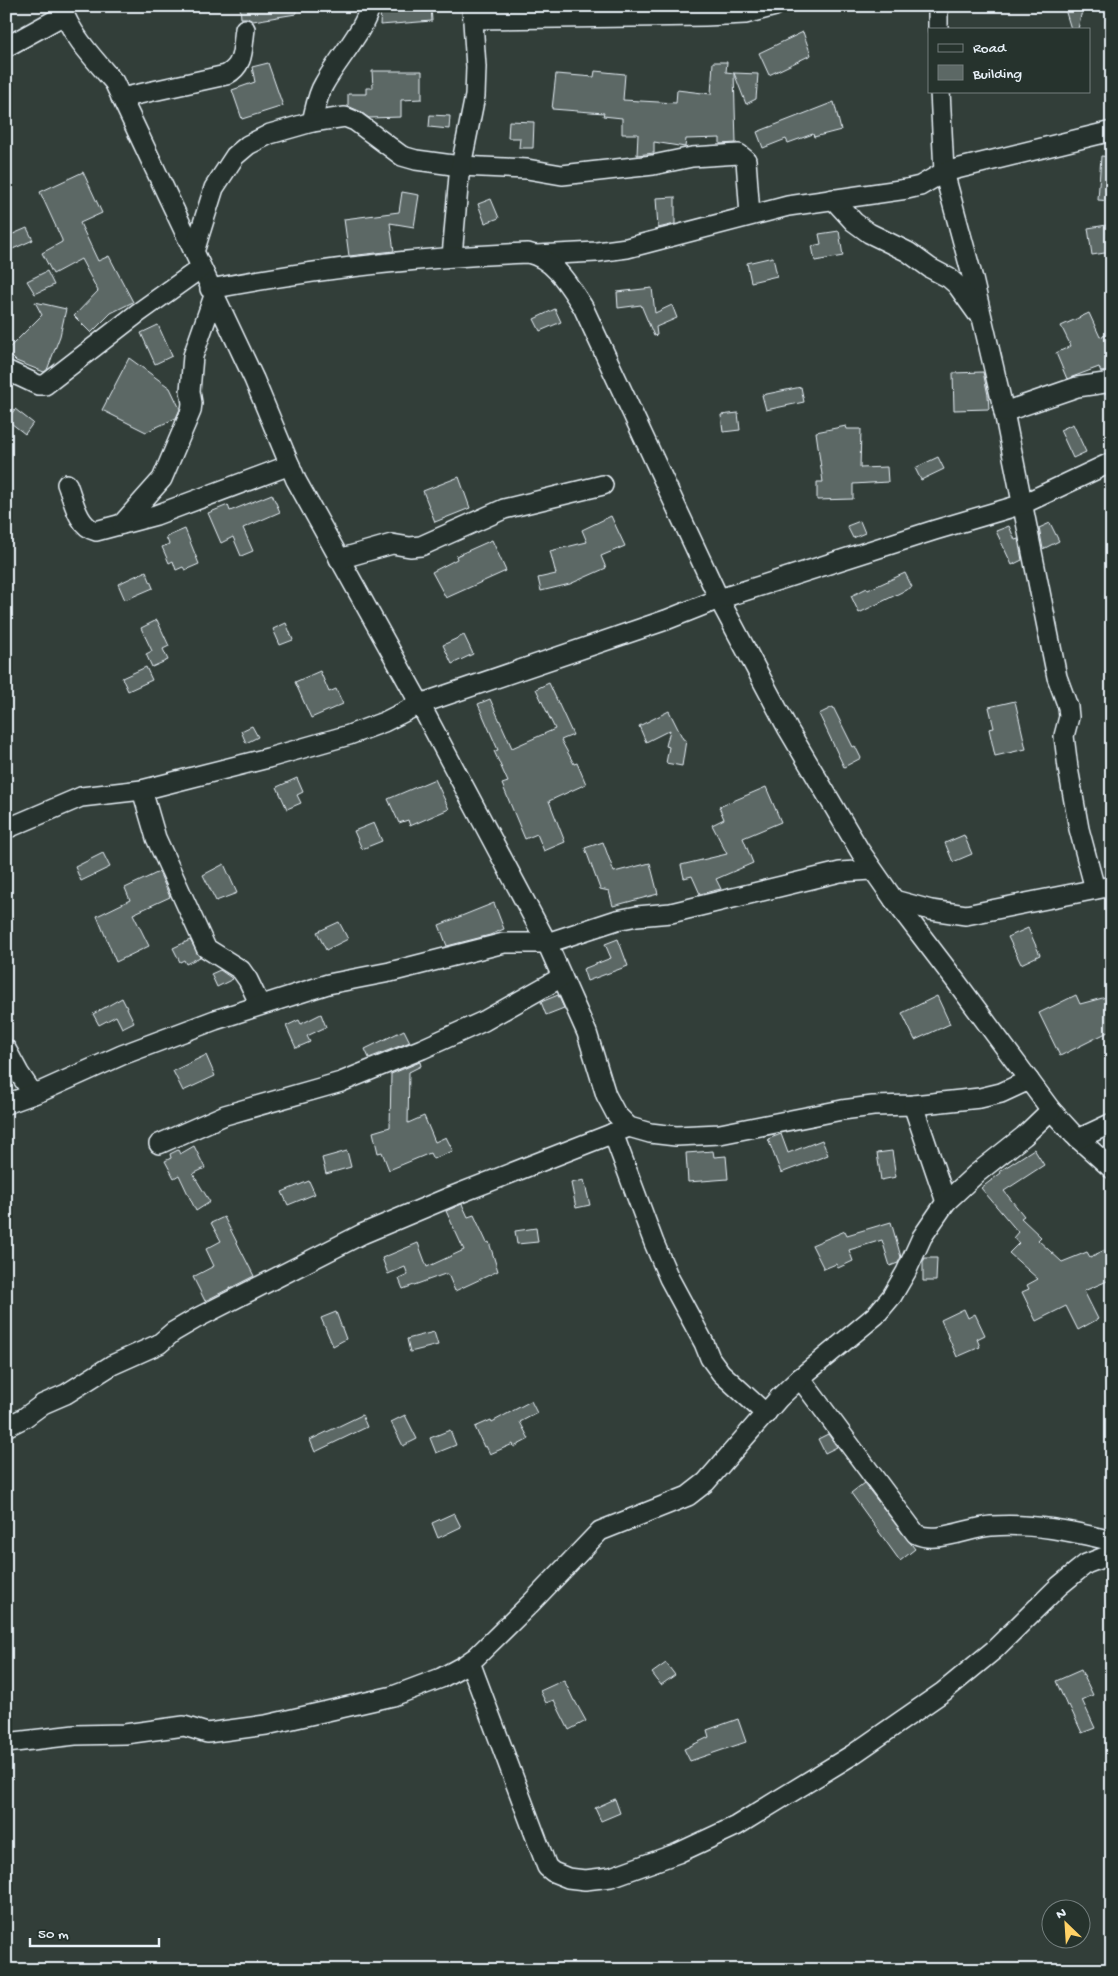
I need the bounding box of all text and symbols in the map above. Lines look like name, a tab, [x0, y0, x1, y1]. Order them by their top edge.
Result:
legend	[928, 28, 1090, 92]
text: Road	[973, 40, 1007, 58]
text: Building	[972, 66, 1022, 84]
north arrow	[1040, 1898, 1090, 1948]
text: N	[1054, 1905, 1069, 1924]
scale bar	[30, 1916, 159, 1948]
text: 50 m	[38, 1926, 69, 1944]

